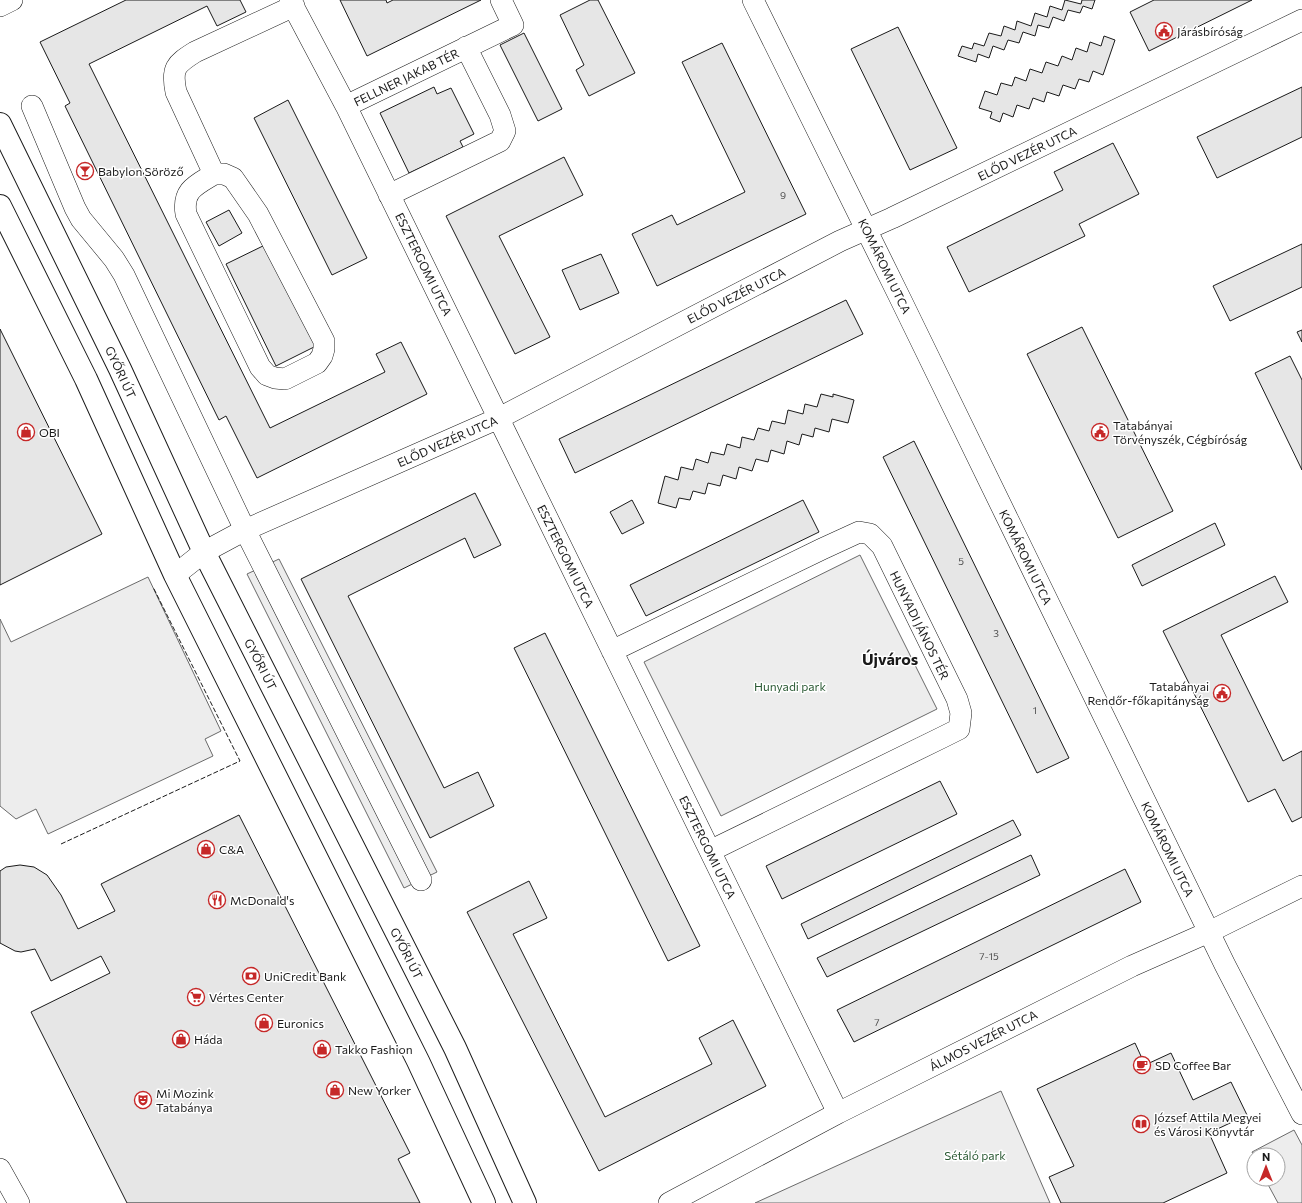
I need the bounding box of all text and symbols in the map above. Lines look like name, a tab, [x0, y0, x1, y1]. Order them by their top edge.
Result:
public building icon: Járásbíróság	[1154, 21, 1174, 41]
place label: Járásbíróság	[1177, 24, 1244, 39]
street label: FELLNER JAKAB TÉR	[351, 45, 461, 109]
street label: ELŐD VEZÉR UTCA	[975, 123, 1079, 183]
bar icon: Babylon Söröző	[75, 161, 95, 181]
place label: Babylon Söröző	[98, 164, 184, 178]
house number: 9	[780, 189, 786, 201]
street label: ESZTERGOMI UTCA	[393, 210, 455, 318]
street label: KOMÁROMI UTCA	[856, 216, 914, 316]
street label: ELŐD VEZÉR UTCA	[685, 264, 787, 326]
street label: GYŐRI ÚT	[103, 344, 139, 401]
street label: ELŐD VEZÉR UTCA	[395, 413, 499, 469]
place label: Tatabányai Törvényszék, Cégbíróság	[1113, 418, 1248, 446]
shop icon: OBI	[16, 422, 36, 442]
public building icon: Tatabányai Törvényszék, Cégbíróság	[1090, 422, 1110, 442]
place label: OBI	[39, 425, 60, 439]
street label: ESZTERGOMI UTCA	[535, 502, 597, 610]
street label: KOMÁROMI UTCA	[997, 507, 1055, 607]
house number: 5	[958, 555, 964, 567]
street label: HUNYADI JÁNOS TÉR	[887, 568, 952, 682]
house number: 3	[993, 627, 999, 639]
street label: GYŐRI ÚT	[242, 636, 280, 692]
district label: Újváros	[862, 649, 918, 668]
park label: Hunyadi park	[754, 679, 826, 693]
place label: Tatabányai Rendőr-főkapitányság	[1087, 679, 1209, 707]
public building icon: Tatabányai Rendőr-főkapitányság	[1212, 683, 1232, 703]
house number: 1	[1033, 704, 1037, 716]
street label: ESZTERGOMI UTCA	[677, 793, 739, 901]
street label: KOMÁROMI UTCA	[1139, 799, 1197, 899]
shop icon: C&A	[196, 839, 216, 859]
place label: C&A	[219, 842, 244, 856]
restaurant icon: McDonald's	[207, 890, 227, 910]
place label: McDonald's	[230, 893, 294, 907]
street label: GYŐRI ÚT	[388, 925, 426, 981]
house number: 7-15	[979, 950, 999, 962]
bank icon: UniCredit Bank	[241, 966, 261, 986]
place label: UniCredit Bank	[264, 969, 347, 983]
supermarket icon: Vértes Center	[186, 987, 206, 1007]
place label: Vértes Center	[209, 990, 284, 1004]
street label: ÁLMOS VEZÉR UTCA	[927, 1007, 1039, 1073]
shop icon: Euronics	[254, 1013, 274, 1033]
place label: Euronics	[277, 1016, 324, 1030]
house number: 7	[874, 1016, 880, 1028]
shop icon: Háda	[171, 1029, 191, 1049]
place label: Háda	[194, 1032, 222, 1046]
shop icon: Takko Fashion	[312, 1039, 332, 1059]
place label: Takko Fashion	[335, 1042, 413, 1056]
cafe icon: SD Coffee Bar	[1132, 1055, 1152, 1075]
place label: SD Coffee Bar	[1155, 1058, 1231, 1072]
shop icon: New Yorker	[325, 1080, 345, 1100]
place label: New Yorker	[348, 1083, 411, 1097]
place label: Mi Mozink Tatabánya	[156, 1086, 214, 1114]
theatre icon: Mi Mozink Tatabánya	[133, 1090, 153, 1110]
place label: József Attila Megyei és Városi Könyvtár	[1154, 1110, 1261, 1138]
library icon: József Attila Megyei és Városi Könyvtár	[1131, 1114, 1151, 1134]
north arrow	[1246, 1147, 1286, 1187]
park label: Sétáló park	[944, 1148, 1006, 1162]
text: N	[1262, 1150, 1270, 1163]

